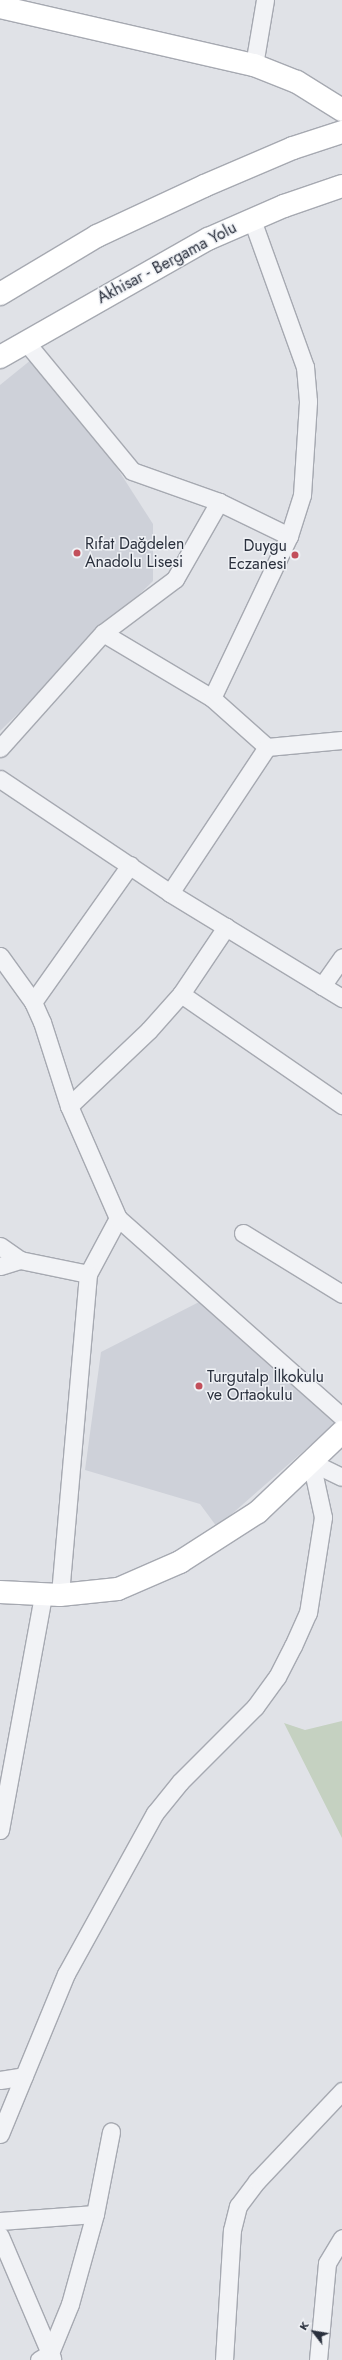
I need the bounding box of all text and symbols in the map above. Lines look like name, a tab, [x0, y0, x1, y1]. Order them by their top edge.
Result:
street label: Akhisar - Bergama Yolu	[94, 218, 240, 308]
place label: Rıfat Dağdelen Anadolu Lisesi	[85, 534, 184, 572]
place label: Duygu Eczanesi	[228, 536, 287, 574]
marker: Rıfat Dağdelen Anadolu Lisesi	[72, 548, 82, 558]
marker: Duygu Eczanesi	[290, 550, 300, 560]
place label: Turgutalp İlkokulu ve Ortaokulu	[207, 1367, 324, 1405]
marker: Turgutalp İlkokulu ve Ortaokulu	[194, 1381, 204, 1391]
north arrow	[294, 2312, 334, 2352]
text: K	[295, 2318, 313, 2333]

